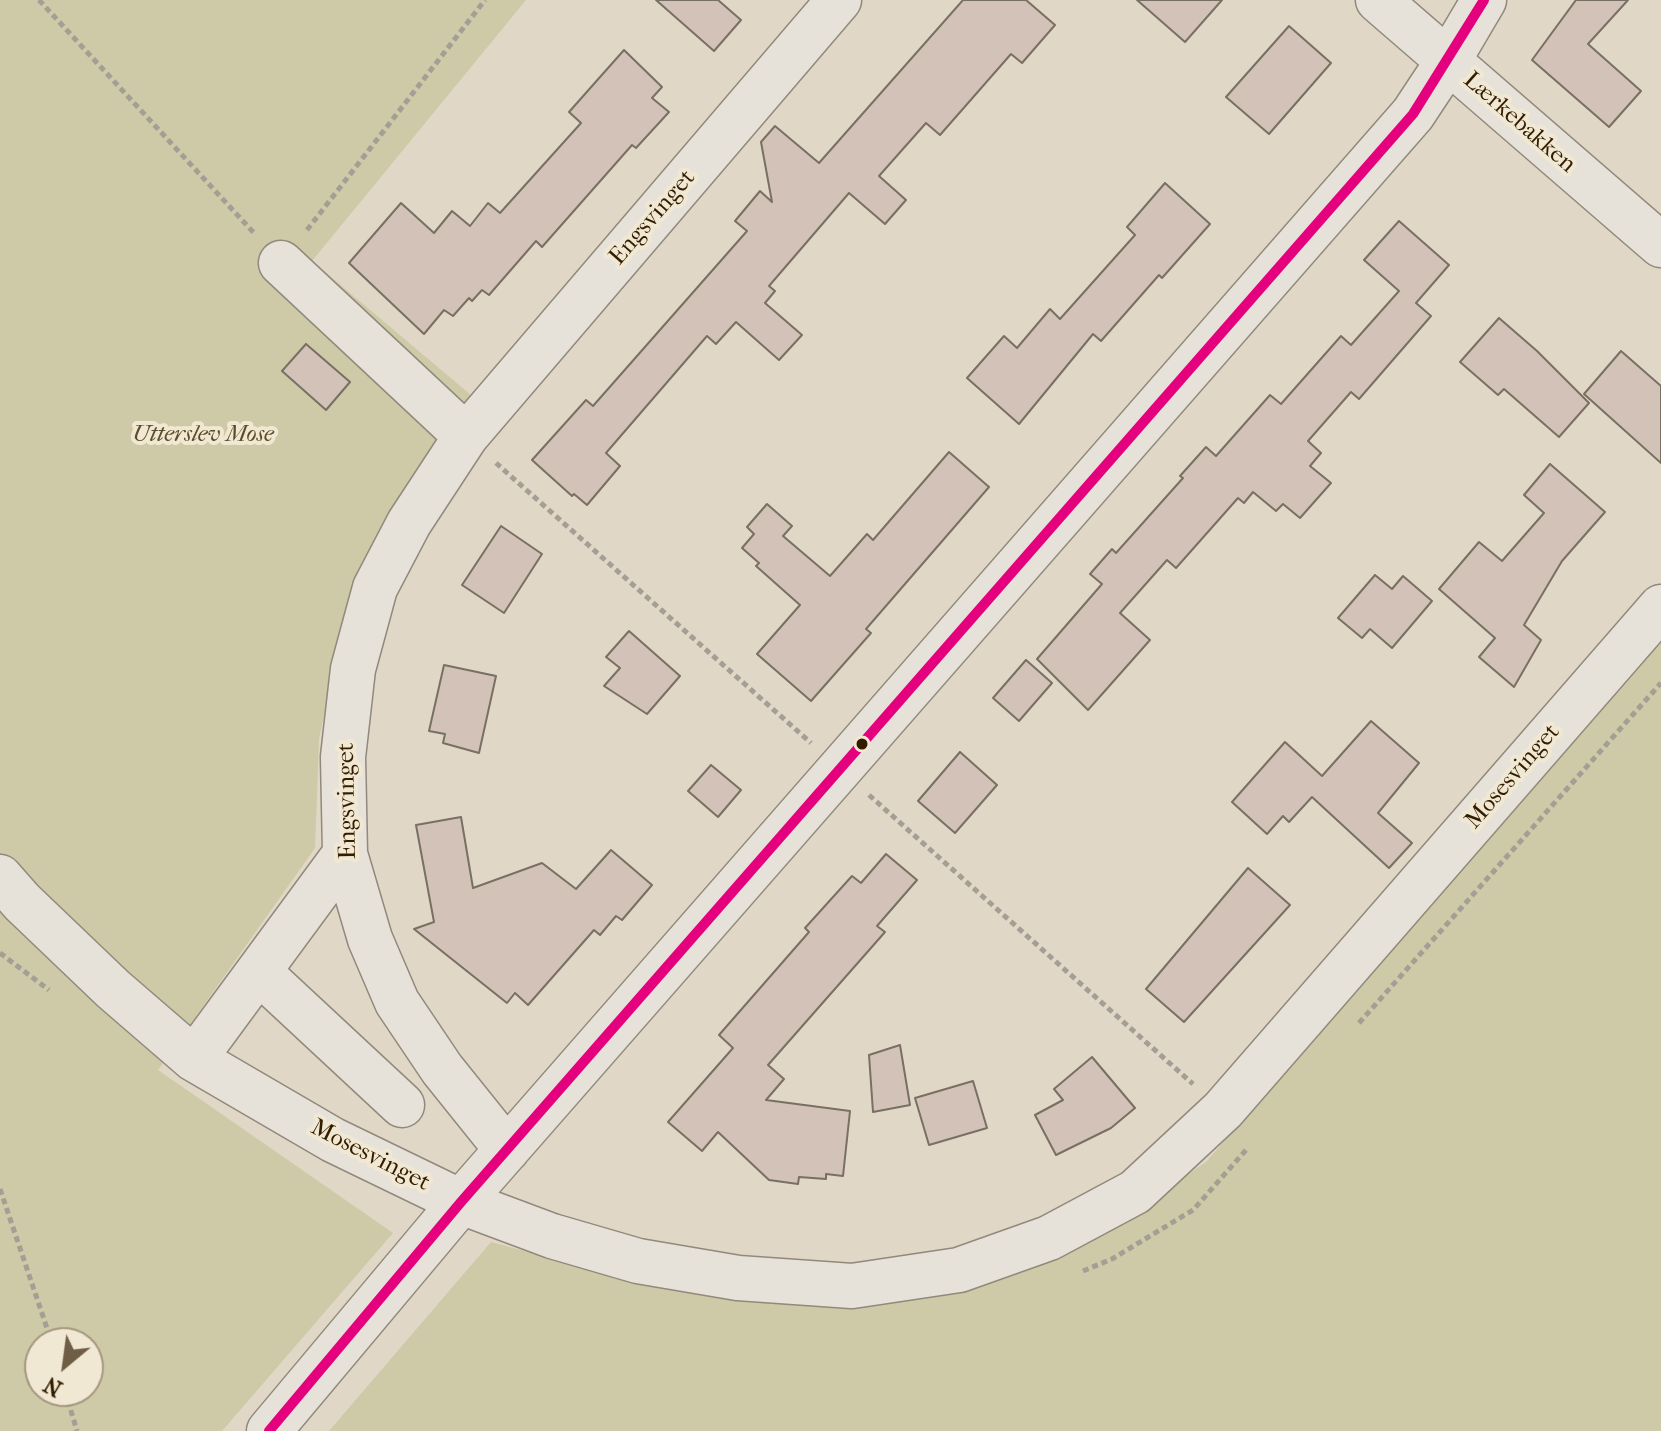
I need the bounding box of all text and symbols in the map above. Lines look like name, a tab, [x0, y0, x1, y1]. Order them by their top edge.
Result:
street label: Lærkebakken	[1457, 66, 1581, 180]
street label: Engsvinget	[604, 165, 702, 271]
park label: Utterslev Mose	[132, 421, 274, 449]
street label: Mosesvinget	[1460, 719, 1566, 835]
unlabelled marker	[854, 736, 870, 752]
street label: Engsvinget	[333, 742, 363, 860]
street label: Mosesvinget	[306, 1114, 434, 1198]
north arrow	[24, 1327, 104, 1407]
text: N	[40, 1371, 67, 1402]

